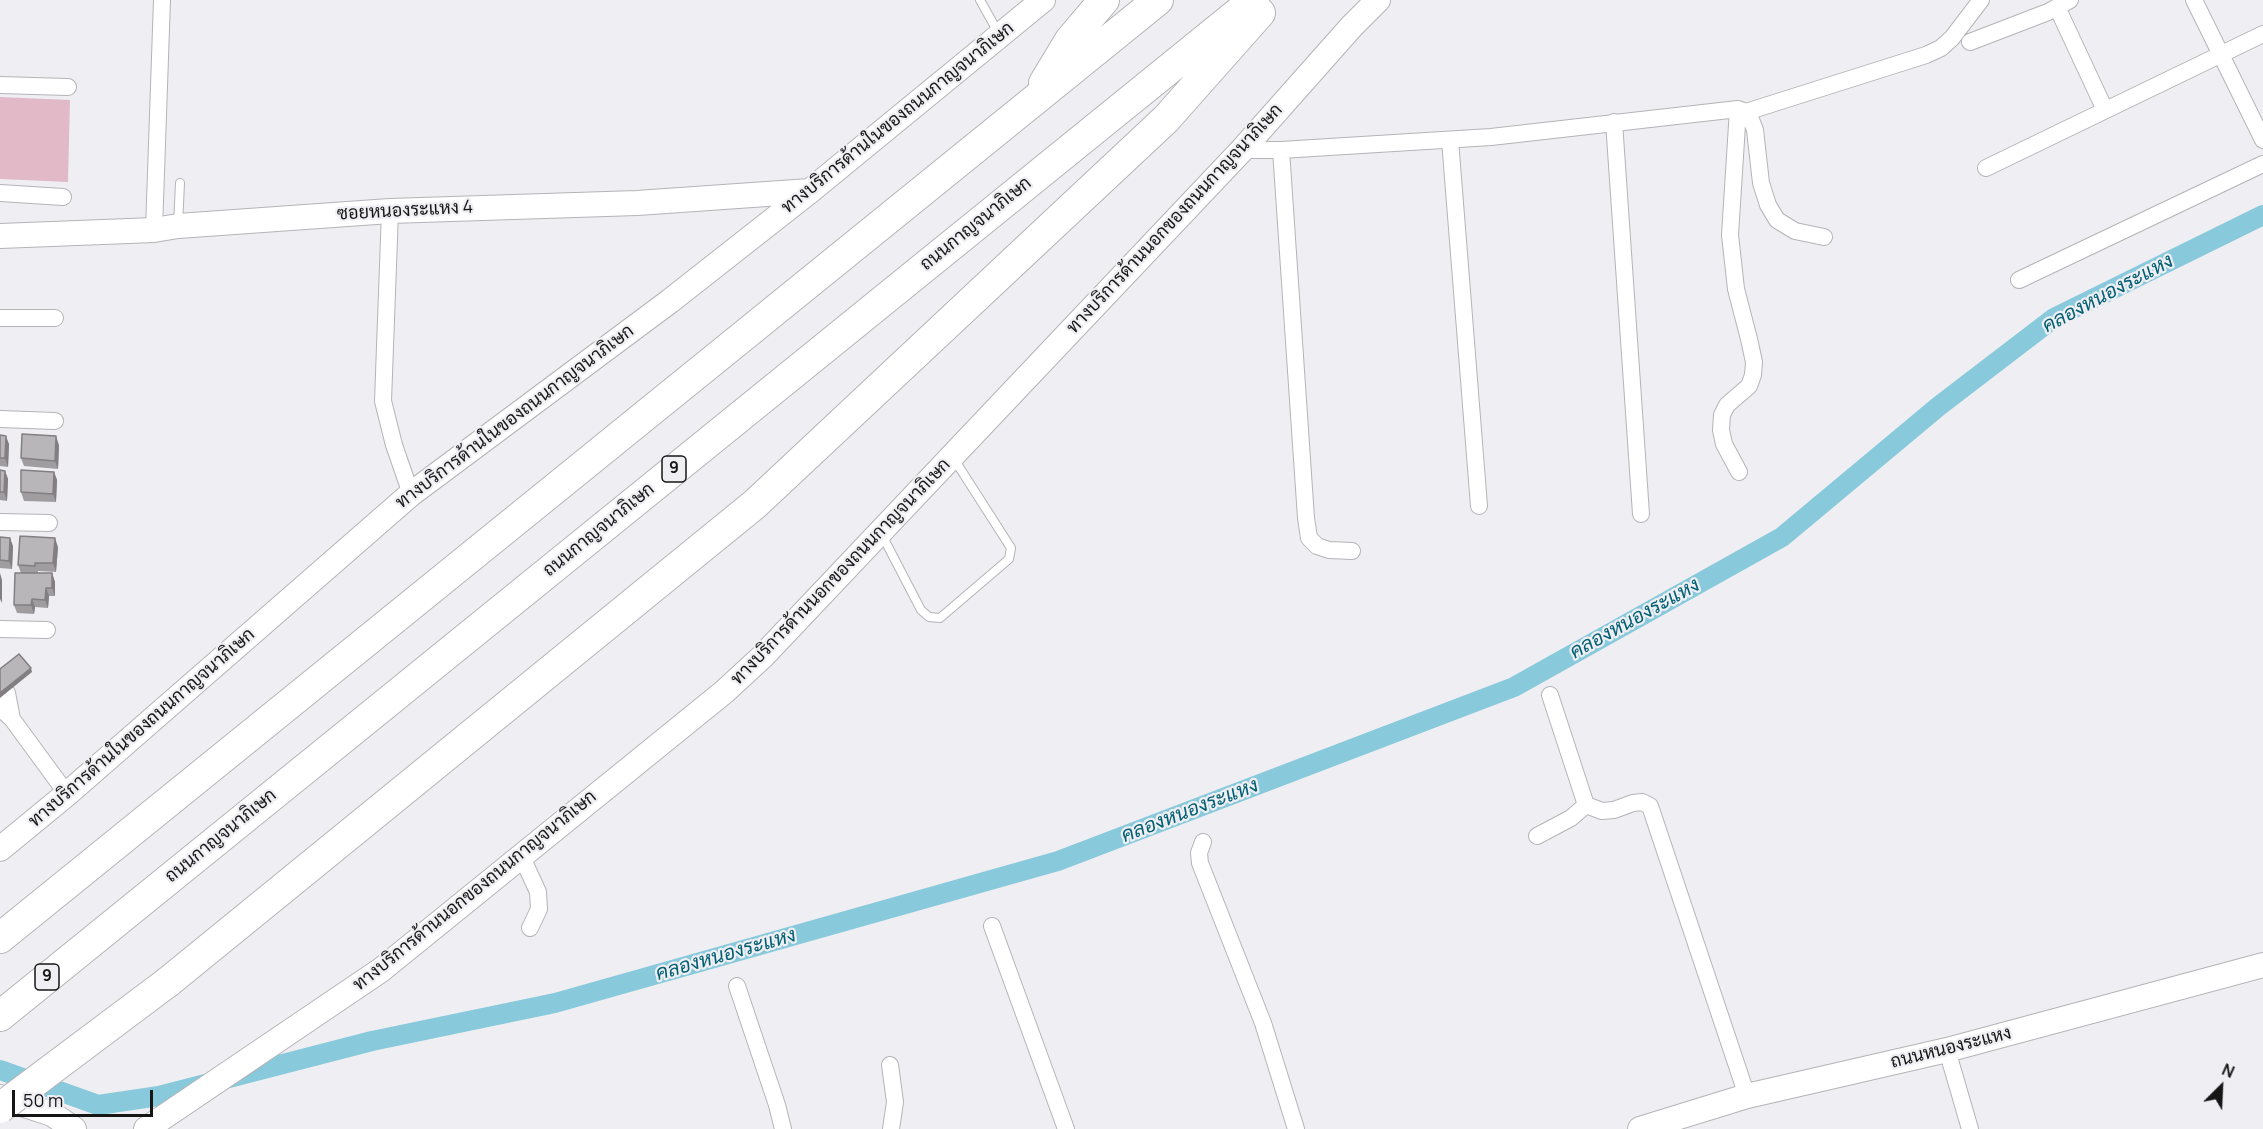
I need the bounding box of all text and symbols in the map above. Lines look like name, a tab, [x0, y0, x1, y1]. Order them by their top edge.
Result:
street label: ทางบริการด้านในของถนนกาญจนาภิเษก	[778, 18, 1018, 218]
street label: ทางบริการด้านนอกของถนนกาญจนาภิเษก	[1063, 100, 1287, 338]
street label: ถนนกาญจนาภิเษก	[916, 173, 1036, 275]
street label: ซอยหนองระแหง 4	[336, 197, 474, 225]
water label: คลองหนองระแหง	[2039, 249, 2177, 339]
street label: ทางบริการด้านในของถนนกาญจนาภิเษก	[392, 320, 638, 514]
street label: ทางบริการด้านนอกของถนนกาญจนาภิเษก	[727, 454, 955, 690]
road number: 9	[662, 456, 686, 482]
street label: ถนนกาญจนาภิเษก	[539, 479, 659, 581]
water label: คลองหนองระแหง	[1566, 573, 1704, 665]
street label: ทางบริการด้านในของถนนกาญจนาภิเษก	[25, 624, 259, 832]
water label: คลองหนองระแหง	[1118, 774, 1262, 848]
street label: ถนนกาญจนาภิเษก	[161, 785, 281, 887]
street label: ทางบริการด้านนอกของถนนกาญจนาภิเษก	[349, 786, 601, 996]
water label: คลองหนองระแหง	[653, 924, 799, 986]
road number: 9	[35, 964, 59, 990]
street label: ถนนหนองระแหง	[1889, 1023, 2013, 1073]
north arrow	[2191, 1057, 2251, 1117]
text: N	[2219, 1058, 2238, 1083]
scale bar	[15, 1078, 156, 1116]
text: 50 m	[23, 1088, 63, 1112]

